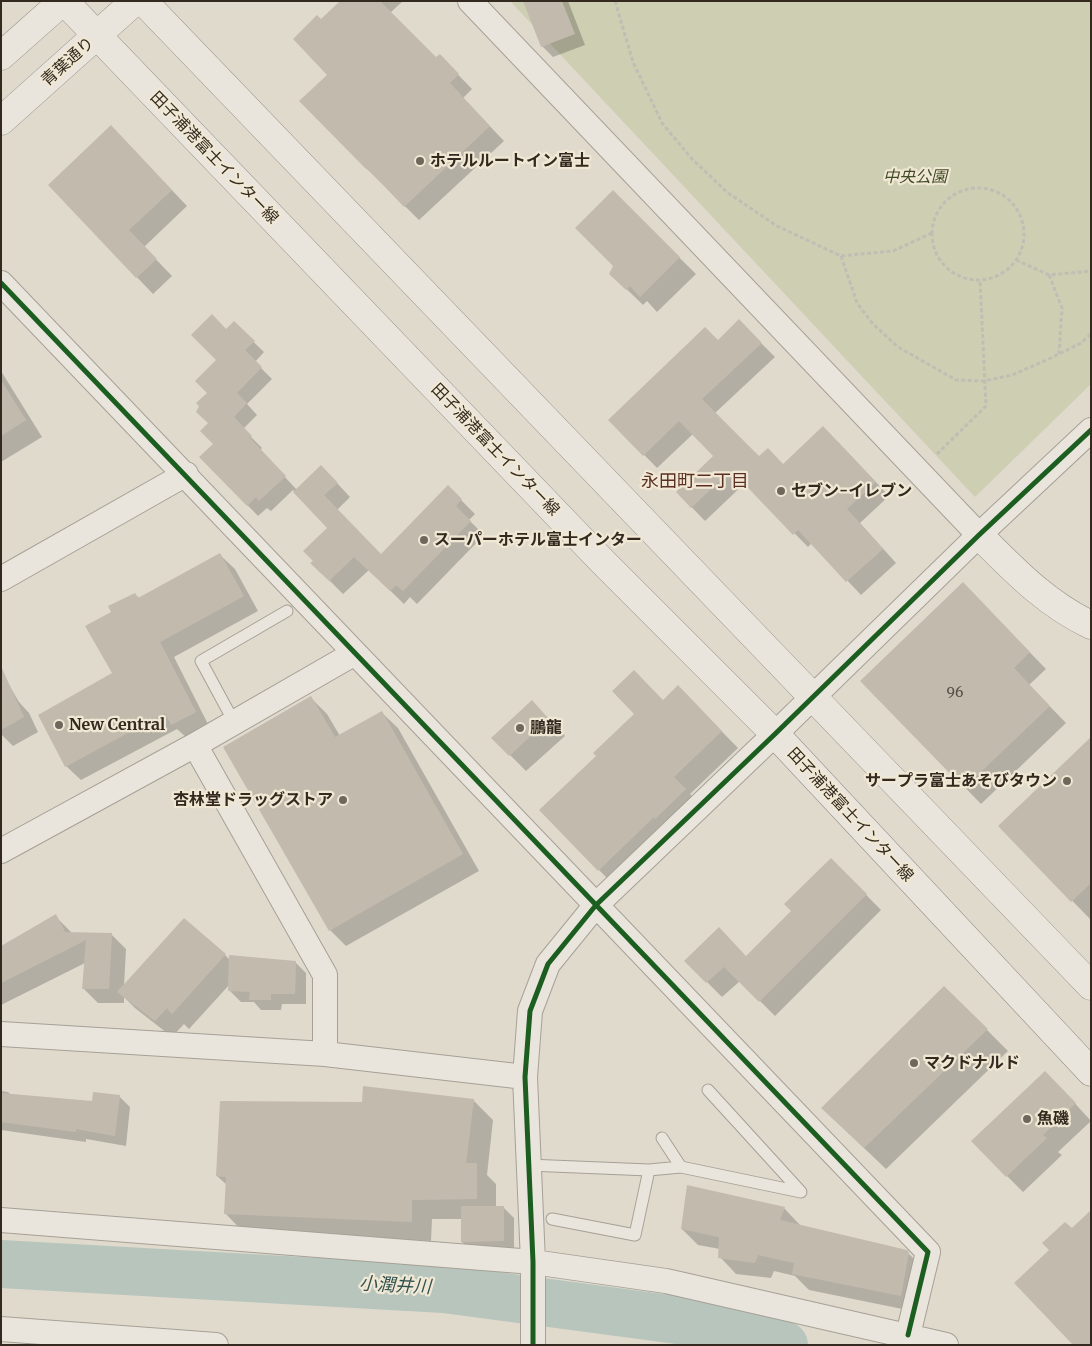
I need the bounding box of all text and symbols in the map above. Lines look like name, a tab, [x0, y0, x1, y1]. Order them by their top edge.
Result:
street label: 青葉通り	[38, 33, 98, 91]
street label: 田子浦港富士インター線	[146, 88, 282, 228]
place label: ホテルルートイン富士	[430, 151, 590, 171]
marker: ホテルルートイン富士	[414, 155, 426, 167]
park label: 中央公園	[883, 167, 947, 187]
street label: 田子浦港富士インター線	[427, 380, 563, 520]
district label: 永田町二丁目	[641, 471, 749, 493]
place label: セブン-イレブン	[791, 481, 912, 501]
marker: セブン-イレブン	[775, 485, 787, 497]
place label: スーパーホテル富士インター	[434, 530, 642, 550]
marker: スーパーホテル富士インター	[418, 534, 430, 546]
house number: 96	[947, 685, 963, 701]
place label: New Central	[69, 715, 165, 735]
place label: 鵬龍	[530, 718, 562, 738]
marker: New Central	[53, 719, 65, 731]
marker: 鵬龍	[514, 722, 526, 734]
street label: 田子浦港富士インター線	[783, 744, 917, 886]
place label: サープラ富士あそびタウン	[865, 771, 1057, 791]
marker: サープラ富士あそびタウン	[1061, 775, 1073, 787]
place label: 杏林堂ドラッグストア	[173, 790, 333, 810]
marker: 杏林堂ドラッグストア	[337, 794, 349, 806]
place label: マクドナルド	[924, 1053, 1020, 1073]
marker: マクドナルド	[908, 1057, 920, 1069]
place label: 魚磯	[1037, 1109, 1069, 1129]
marker: 魚磯	[1021, 1113, 1033, 1125]
water label: 小潤井川	[358, 1273, 432, 1299]

